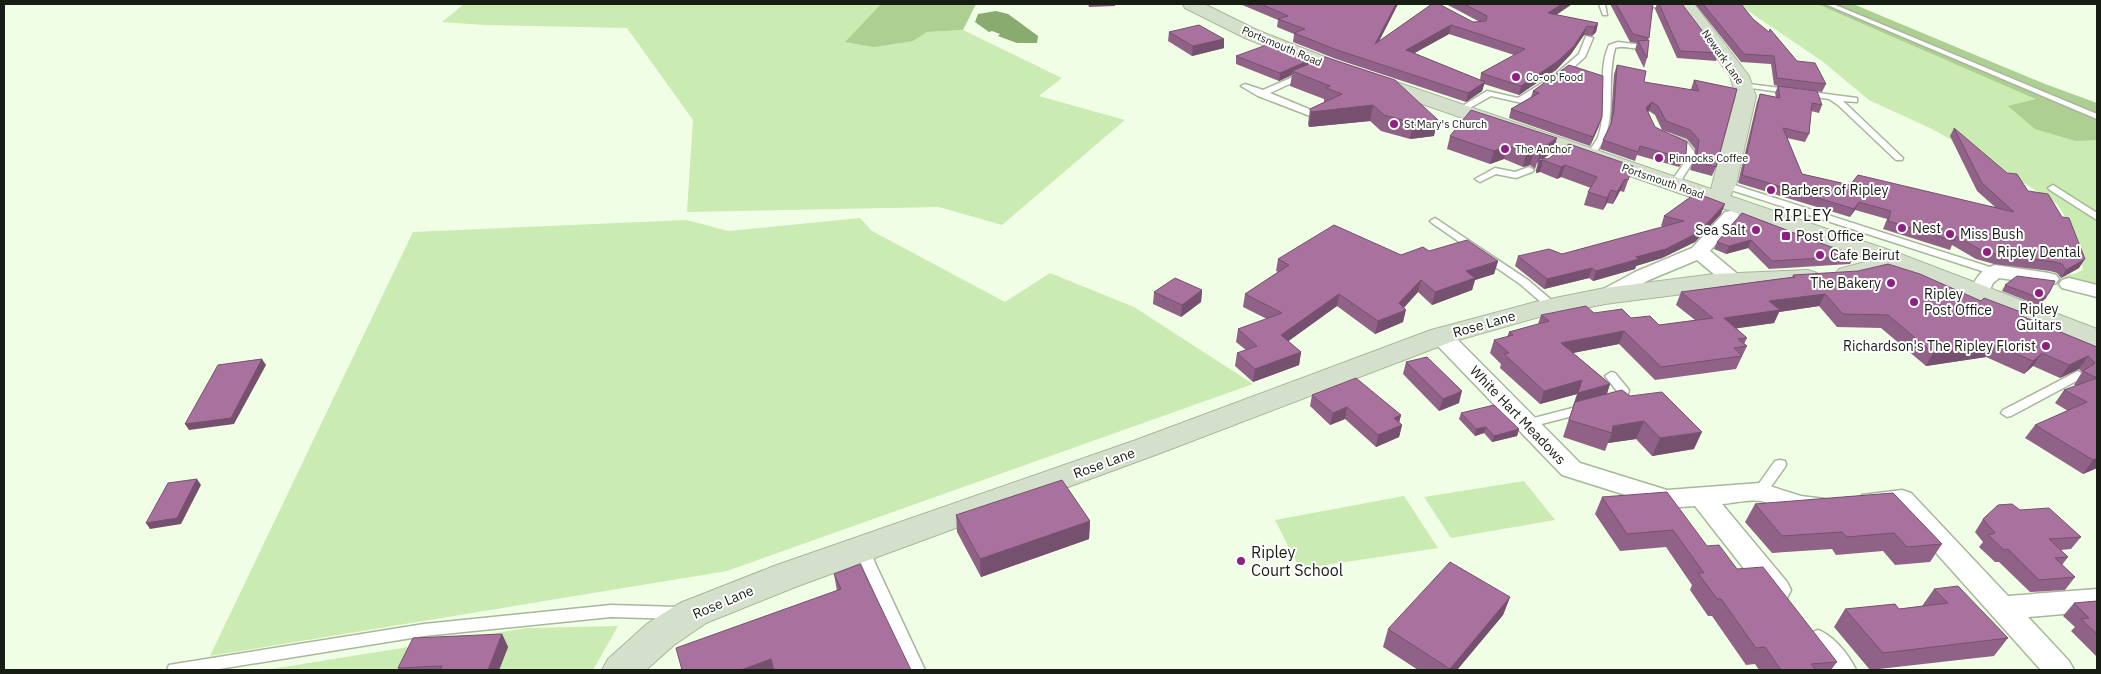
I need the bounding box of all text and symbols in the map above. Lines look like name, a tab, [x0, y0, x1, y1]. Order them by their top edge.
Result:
street label: Portsmouth Road	[1240, 23, 1324, 69]
street label: Newark Lane	[1699, 27, 1747, 87]
place label: Co-op Food	[1526, 70, 1583, 84]
marker: Co-op Food	[1510, 71, 1522, 83]
place label: St Mary's Church	[1404, 117, 1487, 131]
marker: St Mary's Church	[1388, 118, 1400, 130]
place label: The Anchor	[1515, 142, 1571, 156]
marker: The Anchor	[1499, 143, 1511, 155]
place label: Pinnocks Coffee	[1669, 151, 1748, 165]
marker: Pinnocks Coffee	[1653, 152, 1665, 164]
street label: Portsmouth Road	[1620, 160, 1706, 202]
place label: Barbers of Ripley	[1781, 181, 1888, 199]
marker: Barbers of Ripley	[1765, 184, 1777, 196]
district label: RIPLEY	[1774, 205, 1832, 225]
place label: Nest	[1912, 219, 1941, 237]
place label: Sea Salt	[1695, 221, 1746, 239]
marker: Nest	[1896, 222, 1908, 234]
marker: Sea Salt	[1750, 224, 1762, 236]
place label: Miss Bush	[1960, 225, 2024, 243]
place label: Post Office	[1796, 227, 1864, 245]
marker: Miss Bush	[1944, 228, 1956, 240]
marker: Post Office	[1780, 230, 1792, 242]
place label: Ripley Dental	[1997, 243, 2081, 261]
place label: Cafe Beirut	[1830, 246, 1900, 264]
marker: Ripley Dental	[1981, 246, 1993, 258]
marker: Cafe Beirut	[1814, 249, 1826, 261]
place label: The Bakery	[1810, 274, 1881, 292]
marker: The Bakery	[1885, 277, 1897, 289]
place label: Ripley Post Office	[1924, 285, 1992, 319]
marker: Ripley Guitars	[2033, 287, 2045, 299]
marker: Ripley Post Office	[1908, 296, 1920, 308]
place label: Ripley Guitars	[2016, 300, 2062, 334]
street label: Rose Lane	[1451, 306, 1518, 342]
place label: Richardson's The Ripley Florist	[1843, 337, 2036, 355]
marker: Richardson's The Ripley Florist	[2040, 340, 2052, 352]
street label: White Hart Meadows	[1466, 362, 1570, 468]
street label: Rose Lane	[1071, 443, 1138, 482]
place label: Ripley Court School	[1251, 542, 1343, 580]
marker: Ripley Court School	[1235, 555, 1247, 567]
street label: Rose Lane	[690, 581, 756, 623]

